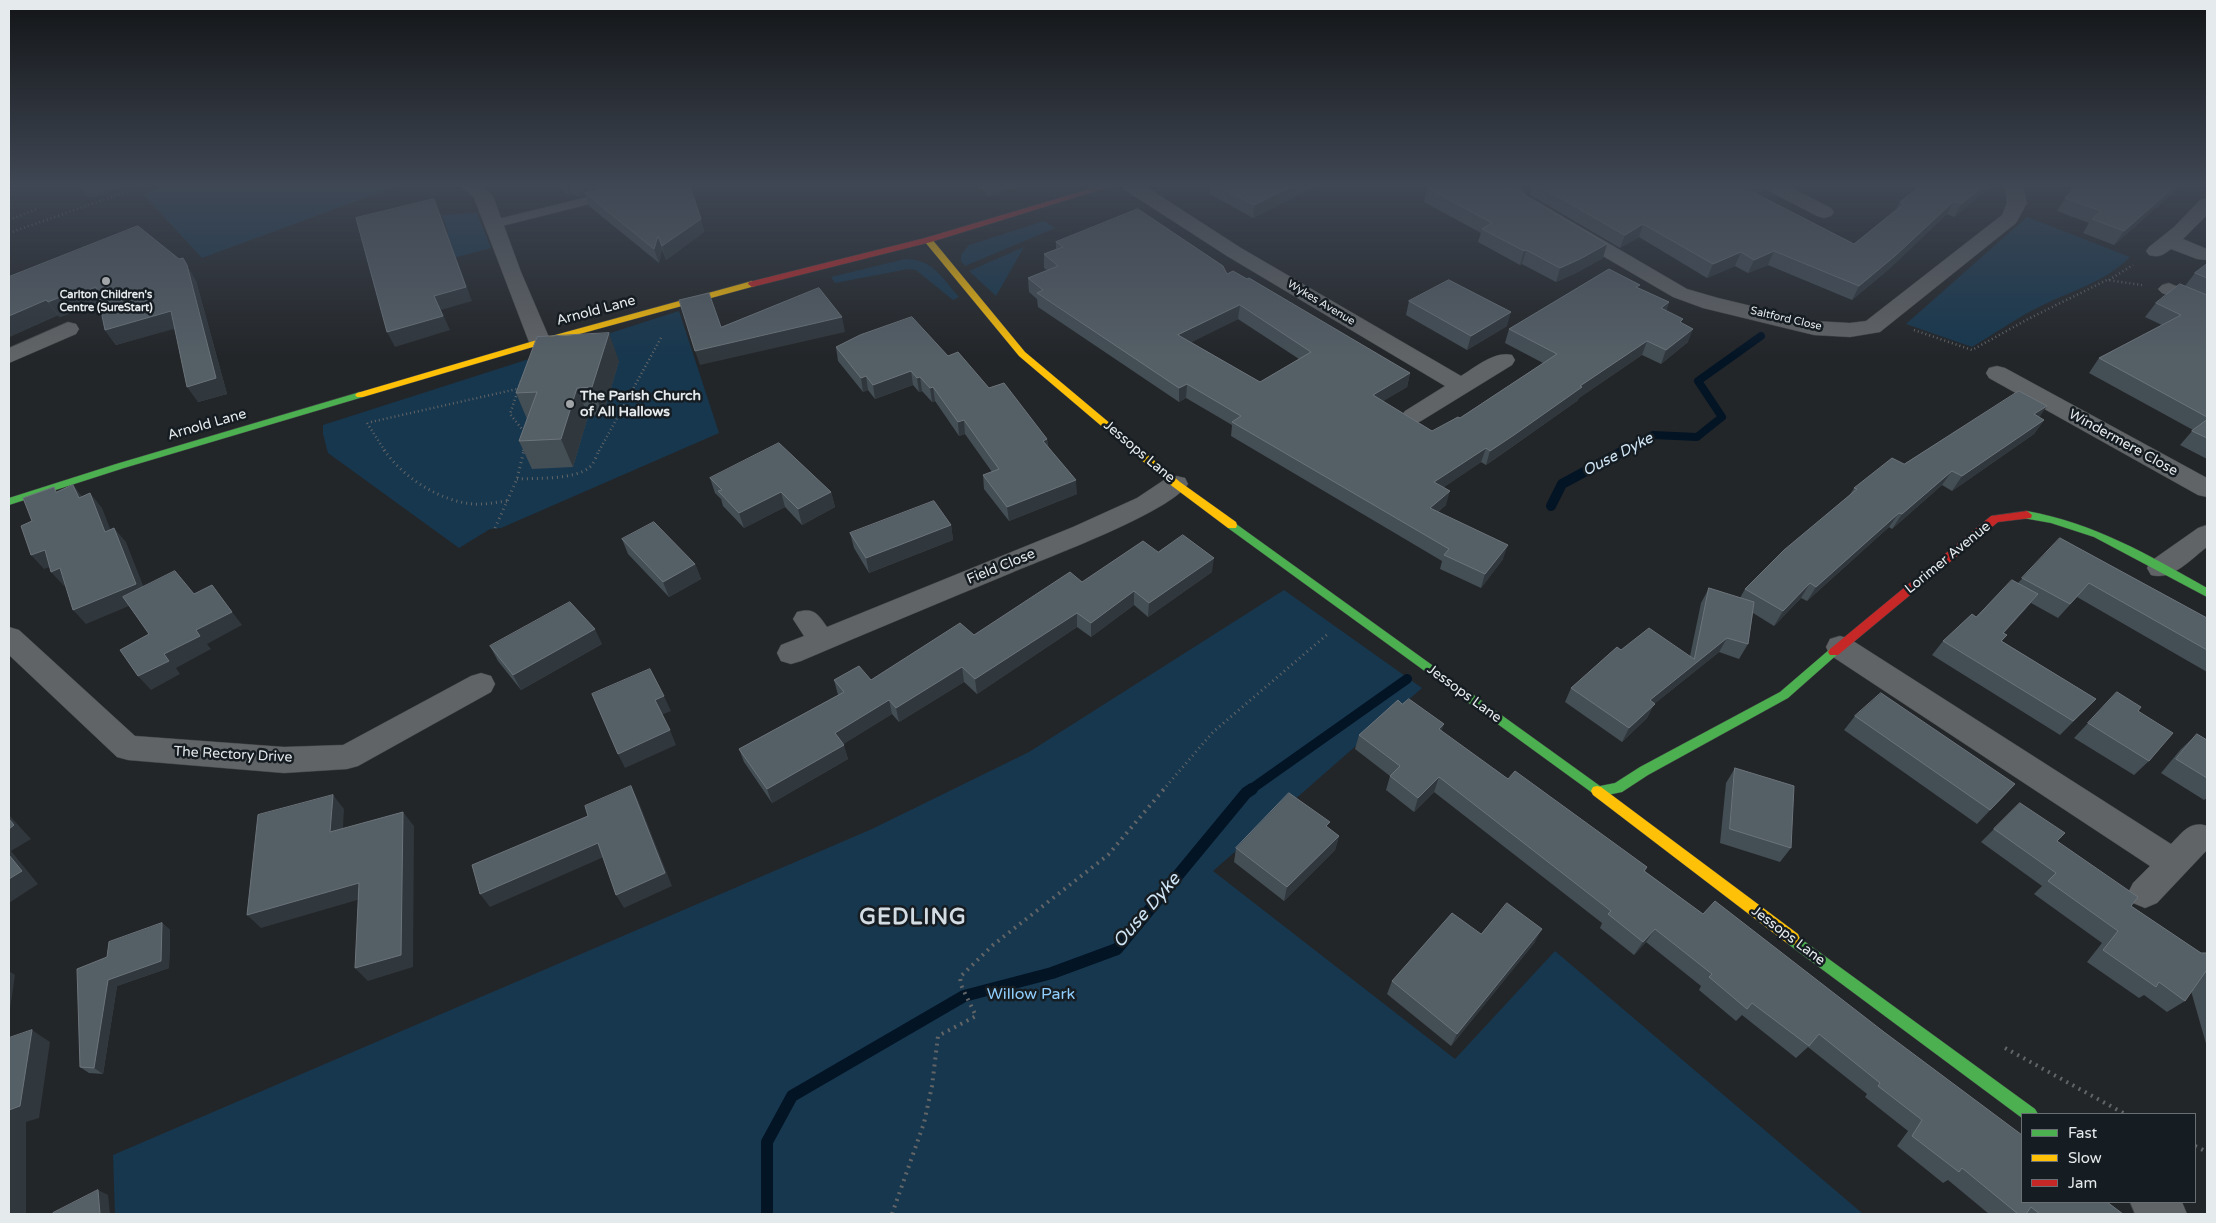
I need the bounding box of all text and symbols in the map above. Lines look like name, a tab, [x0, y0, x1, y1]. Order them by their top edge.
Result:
marker: Carlton Children's Centre (SureStart)	[100, 275, 112, 287]
street label: Wykes Avenue	[1285, 278, 1357, 328]
place label: Carlton Children's Centre (SureStart)	[59, 288, 153, 314]
street label: Arnold Lane	[555, 292, 637, 330]
street label: Saltford Close	[1749, 304, 1823, 334]
place label: The Parish Church of All Hallows	[580, 388, 701, 421]
marker: The Parish Church of All Hallows	[564, 398, 576, 410]
street label: Arnold Lane	[166, 406, 248, 444]
street label: Windermere Close	[2066, 406, 2180, 480]
street label: Jessops Lane	[1100, 417, 1178, 487]
water label: Ouse Dyke	[1580, 430, 1656, 480]
street label: Lorimer Avenue	[1902, 518, 1994, 598]
street label: Field Close	[964, 546, 1038, 588]
street label: Jessops Lane	[1423, 661, 1505, 727]
street label: The Rectory Drive	[173, 744, 293, 766]
water label: Ouse Dyke	[1109, 869, 1185, 953]
street label: Jessops Lane	[1748, 903, 1828, 969]
district label: GEDLING	[858, 905, 968, 931]
park label: Willow Park	[987, 985, 1075, 1005]
legend	[2021, 1113, 2196, 1203]
text: Fast	[2068, 1124, 2097, 1142]
text: Slow	[2068, 1149, 2102, 1167]
text: Jam	[2068, 1174, 2097, 1192]

